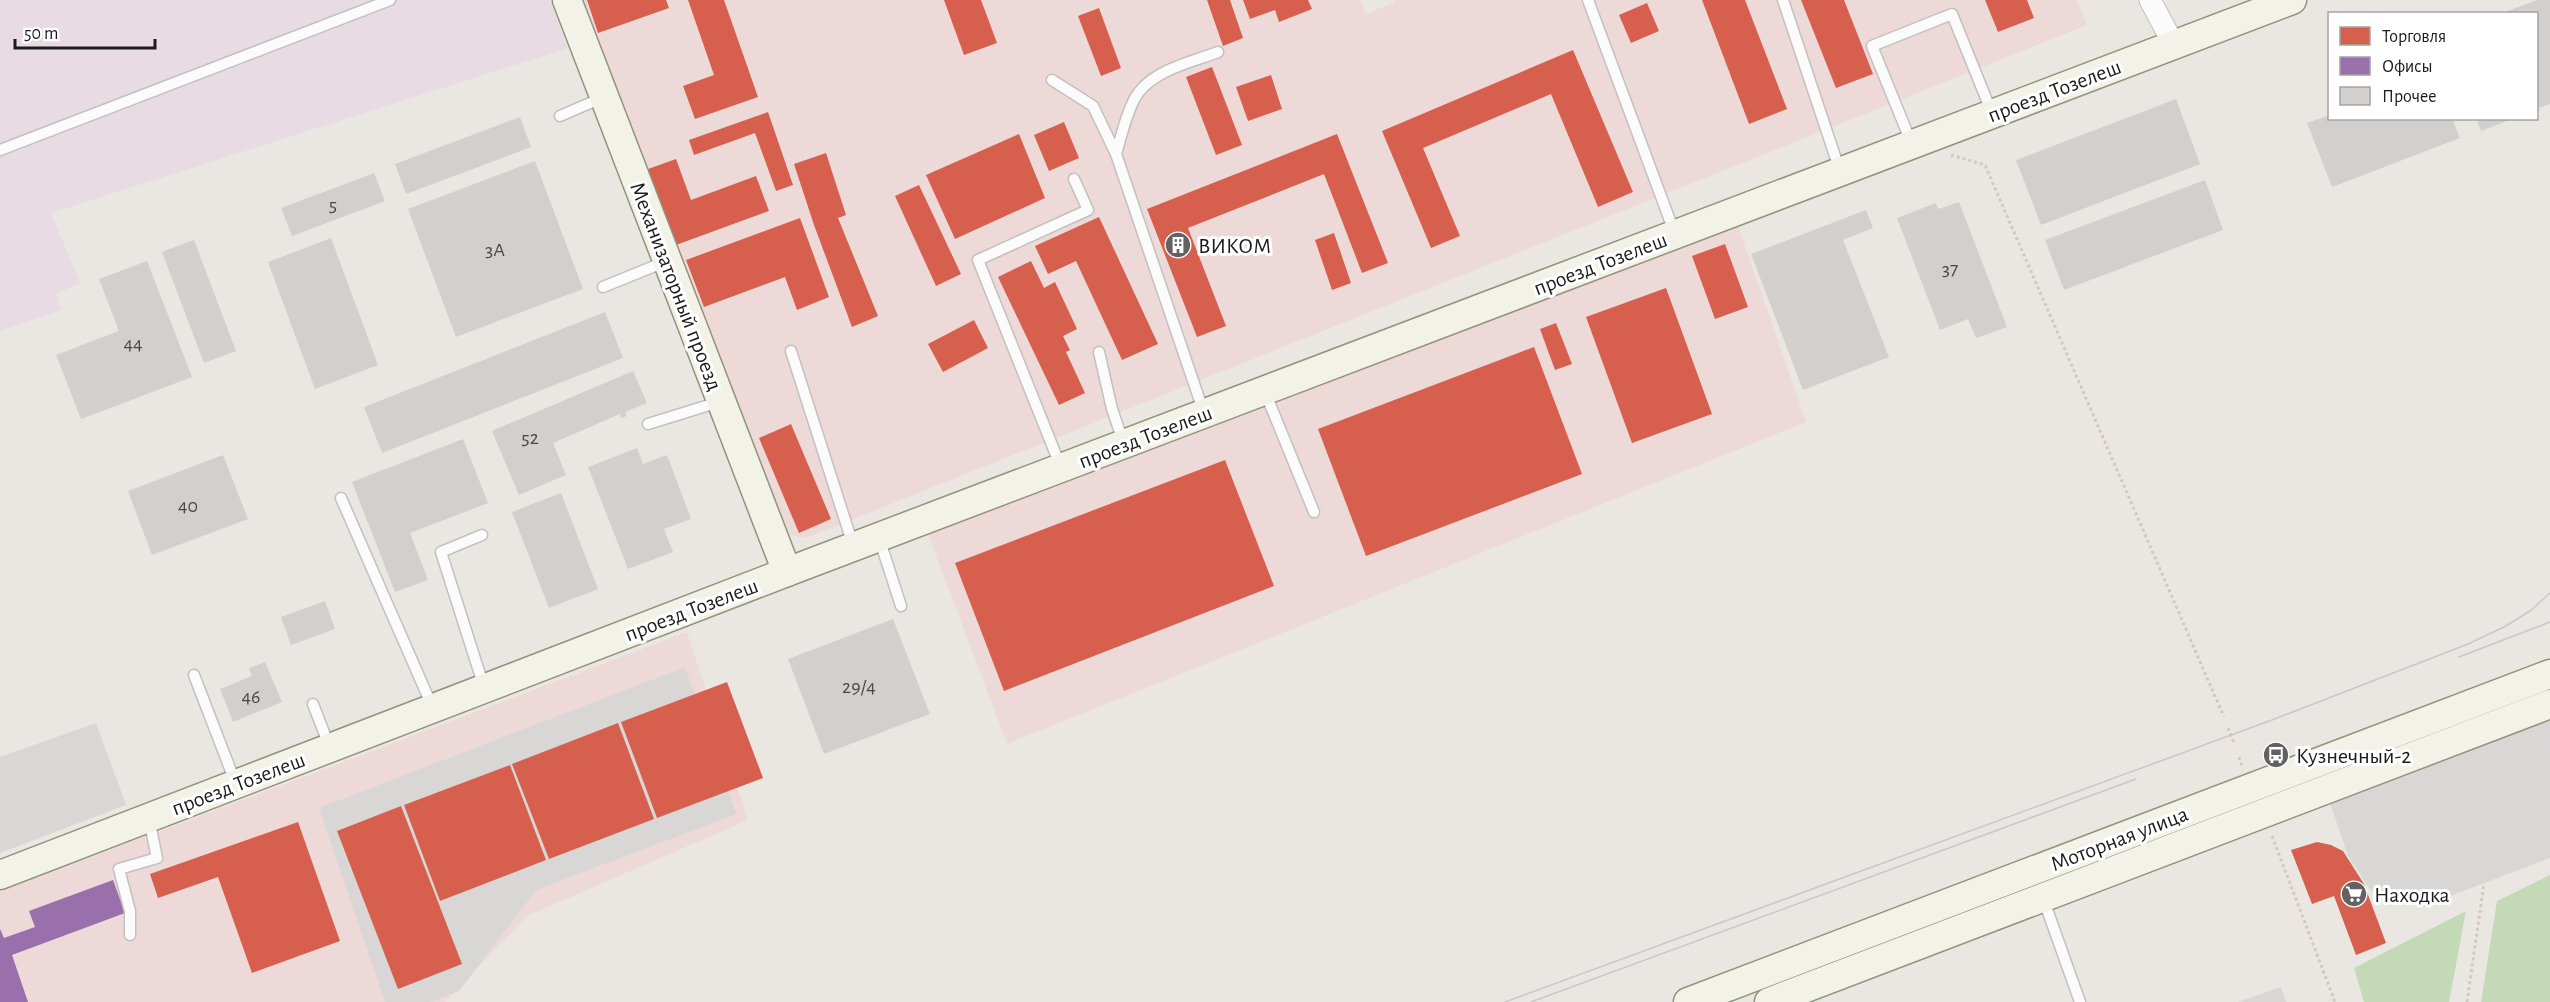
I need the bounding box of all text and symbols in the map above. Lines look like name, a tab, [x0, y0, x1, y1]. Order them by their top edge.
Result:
scale bar	[15, 12, 154, 50]
legend	[2328, 12, 2538, 120]
text: 50 m	[24, 25, 58, 43]
text: Торговля	[2382, 28, 2446, 46]
street label: проезд Тозелеш	[1984, 55, 2124, 127]
text: Офисы	[2382, 58, 2433, 76]
text: Прочее	[2382, 88, 2437, 106]
street label: Механизаторный проезд	[626, 179, 726, 394]
house number: 5	[329, 195, 337, 215]
street label: проезд Тозелеш	[1530, 228, 1670, 300]
building icon: ВИКОМ	[1163, 230, 1193, 260]
place label: ВИКОМ	[1198, 235, 1271, 257]
house number: 3А	[485, 240, 505, 260]
house number: 37	[1942, 259, 1958, 279]
house number: 44	[123, 334, 143, 354]
street label: проезд Тозелеш	[1075, 401, 1215, 473]
house number: 52	[521, 428, 539, 448]
house number: 40	[178, 496, 198, 516]
street label: проезд Тозелеш	[621, 574, 761, 646]
house number: 29/4	[842, 677, 876, 697]
house number: 46	[241, 687, 261, 707]
bus stop icon: Кузнечный-2	[2261, 740, 2291, 770]
place label: Кузнечный-2	[2296, 745, 2411, 767]
street label: проезд Тозелеш	[168, 748, 308, 820]
street label: Моторная улица	[2048, 803, 2191, 875]
supermarket icon: Находка	[2339, 879, 2369, 909]
place label: Находка	[2374, 884, 2450, 906]

